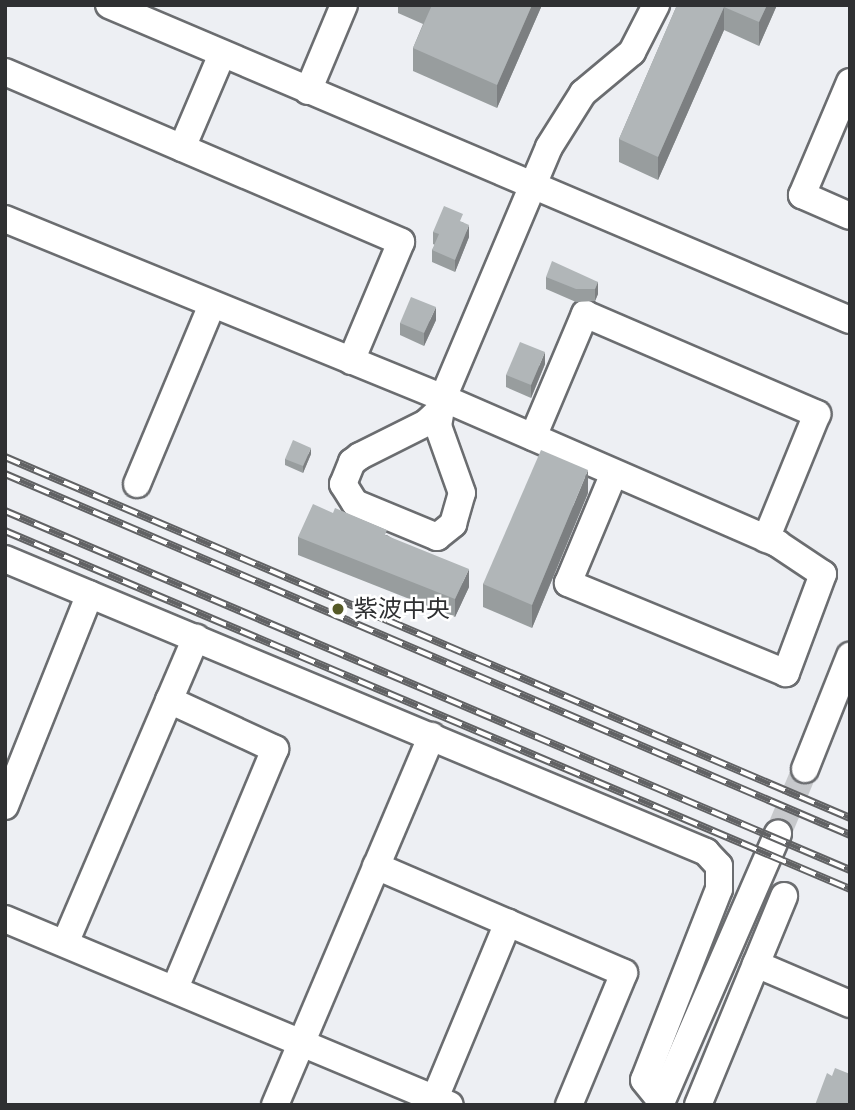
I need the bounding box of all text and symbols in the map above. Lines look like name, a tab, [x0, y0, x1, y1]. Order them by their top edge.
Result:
place label: 紫波中央	[354, 595, 450, 623]
marker: 紫波中央	[328, 599, 348, 619]

